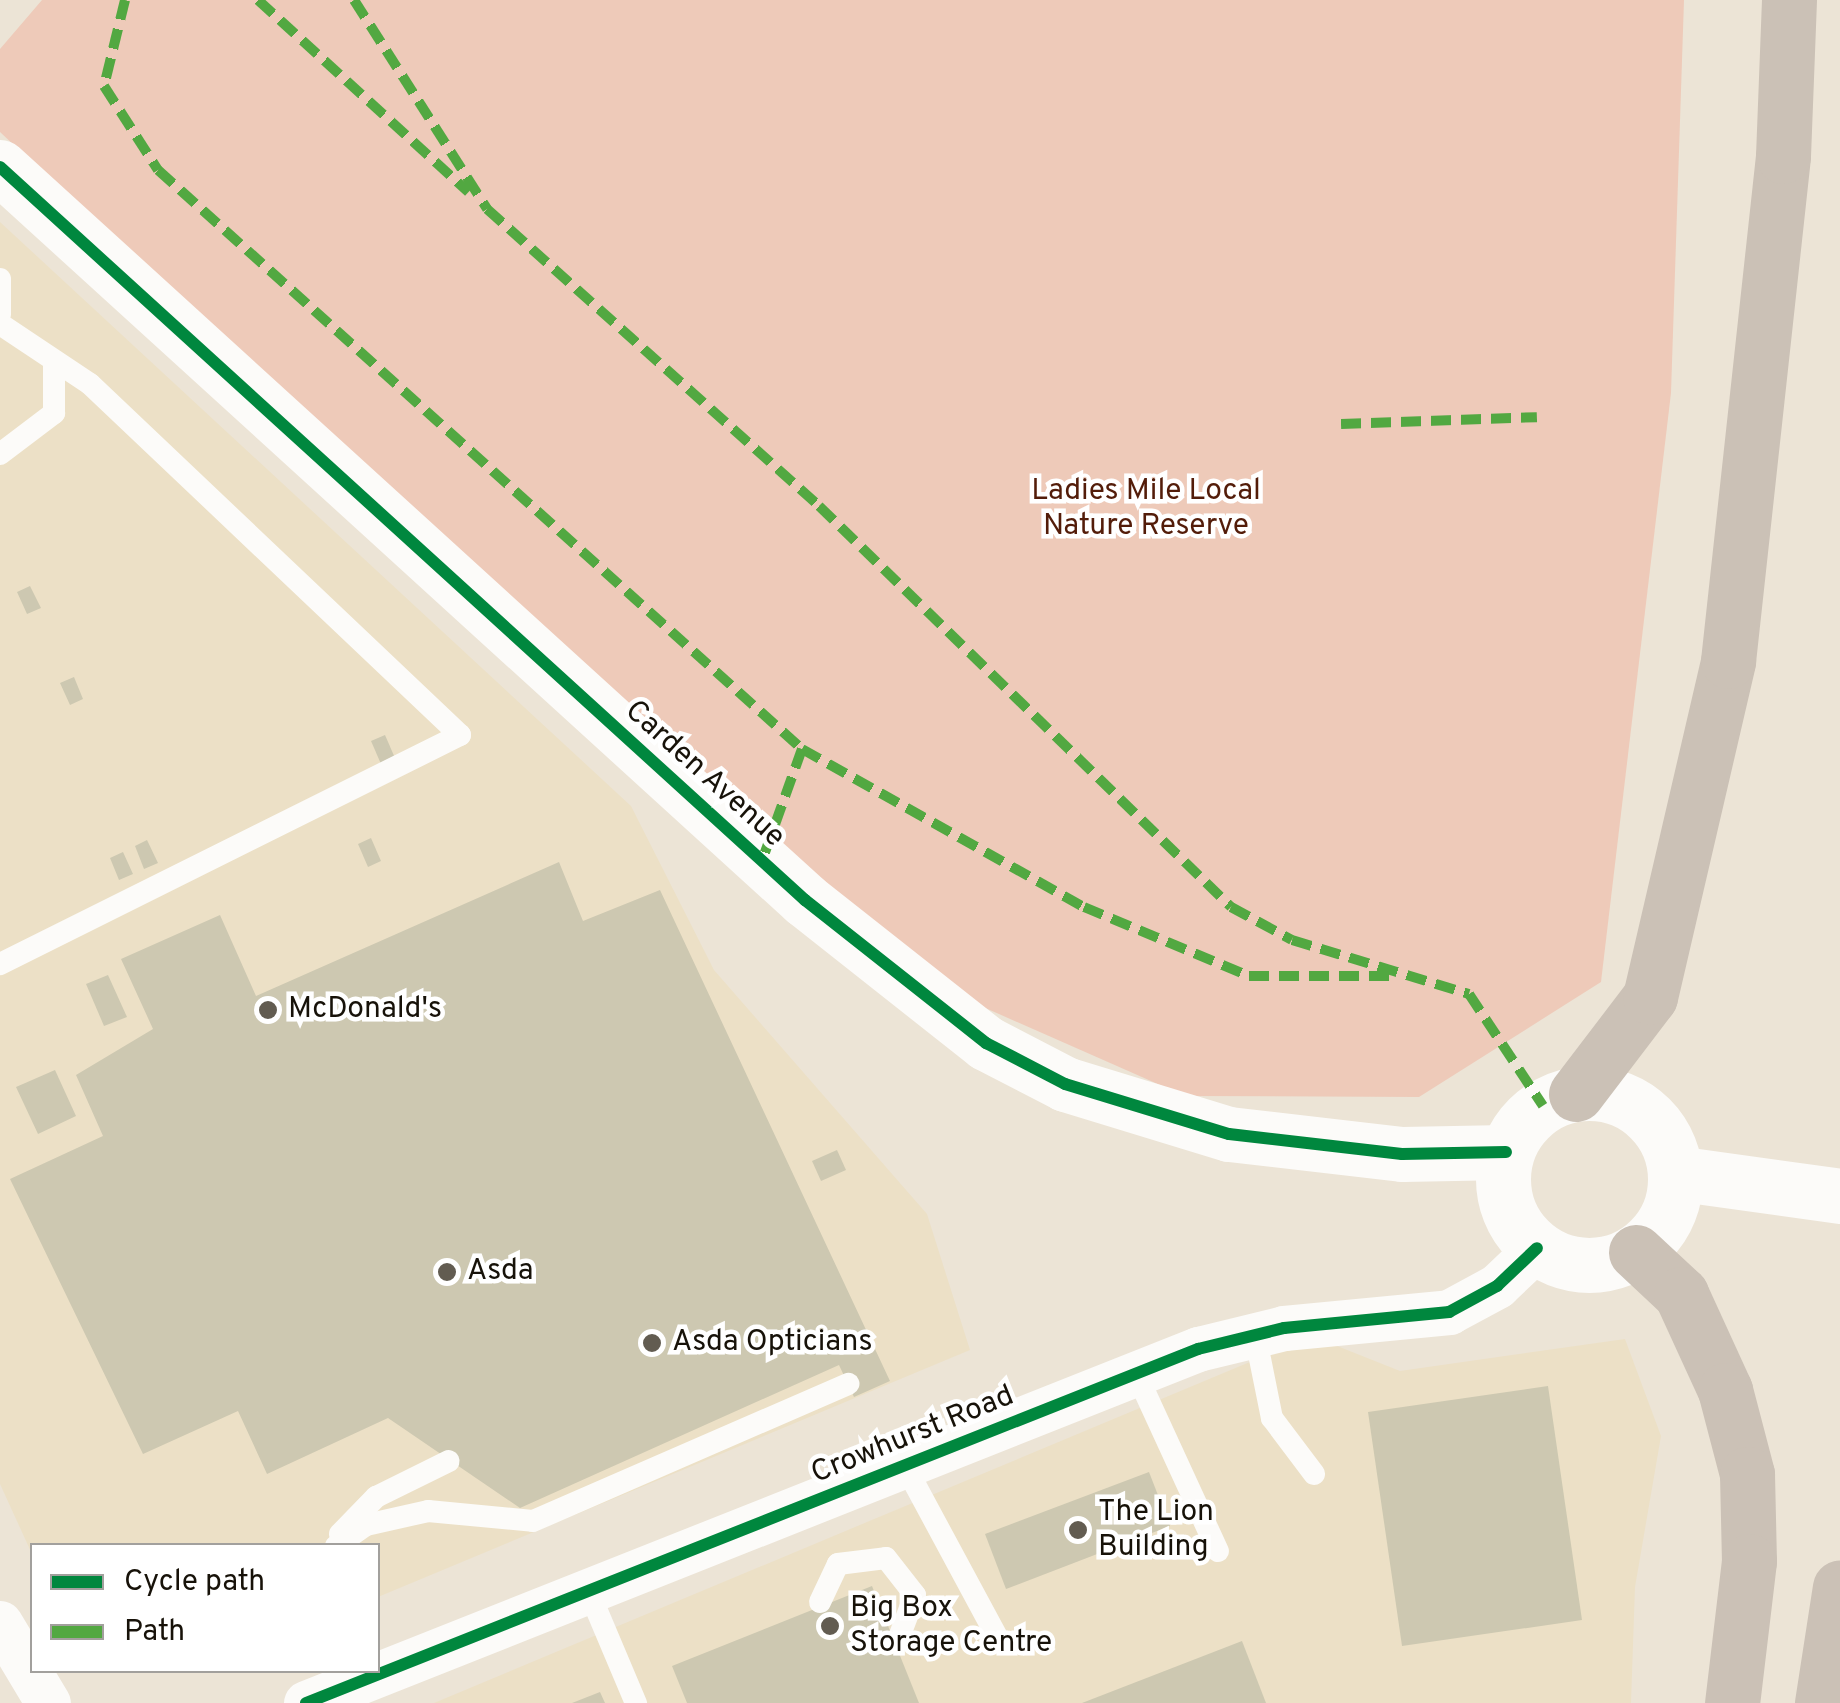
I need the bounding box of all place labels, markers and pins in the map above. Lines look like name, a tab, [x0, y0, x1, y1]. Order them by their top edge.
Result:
place label: McDonald's	[288, 992, 442, 1028]
marker: McDonald's	[257, 999, 279, 1021]
place label: Asda	[467, 1254, 534, 1290]
marker: Asda	[436, 1261, 458, 1283]
place label: Asda Opticians	[672, 1325, 872, 1361]
marker: Asda Opticians	[641, 1332, 663, 1354]
place label: The Lion Building	[1098, 1495, 1214, 1566]
marker: The Lion Building	[1067, 1519, 1089, 1541]
place label: Big Box Storage Centre	[850, 1591, 1052, 1662]
marker: Big Box Storage Centre	[819, 1615, 841, 1637]

